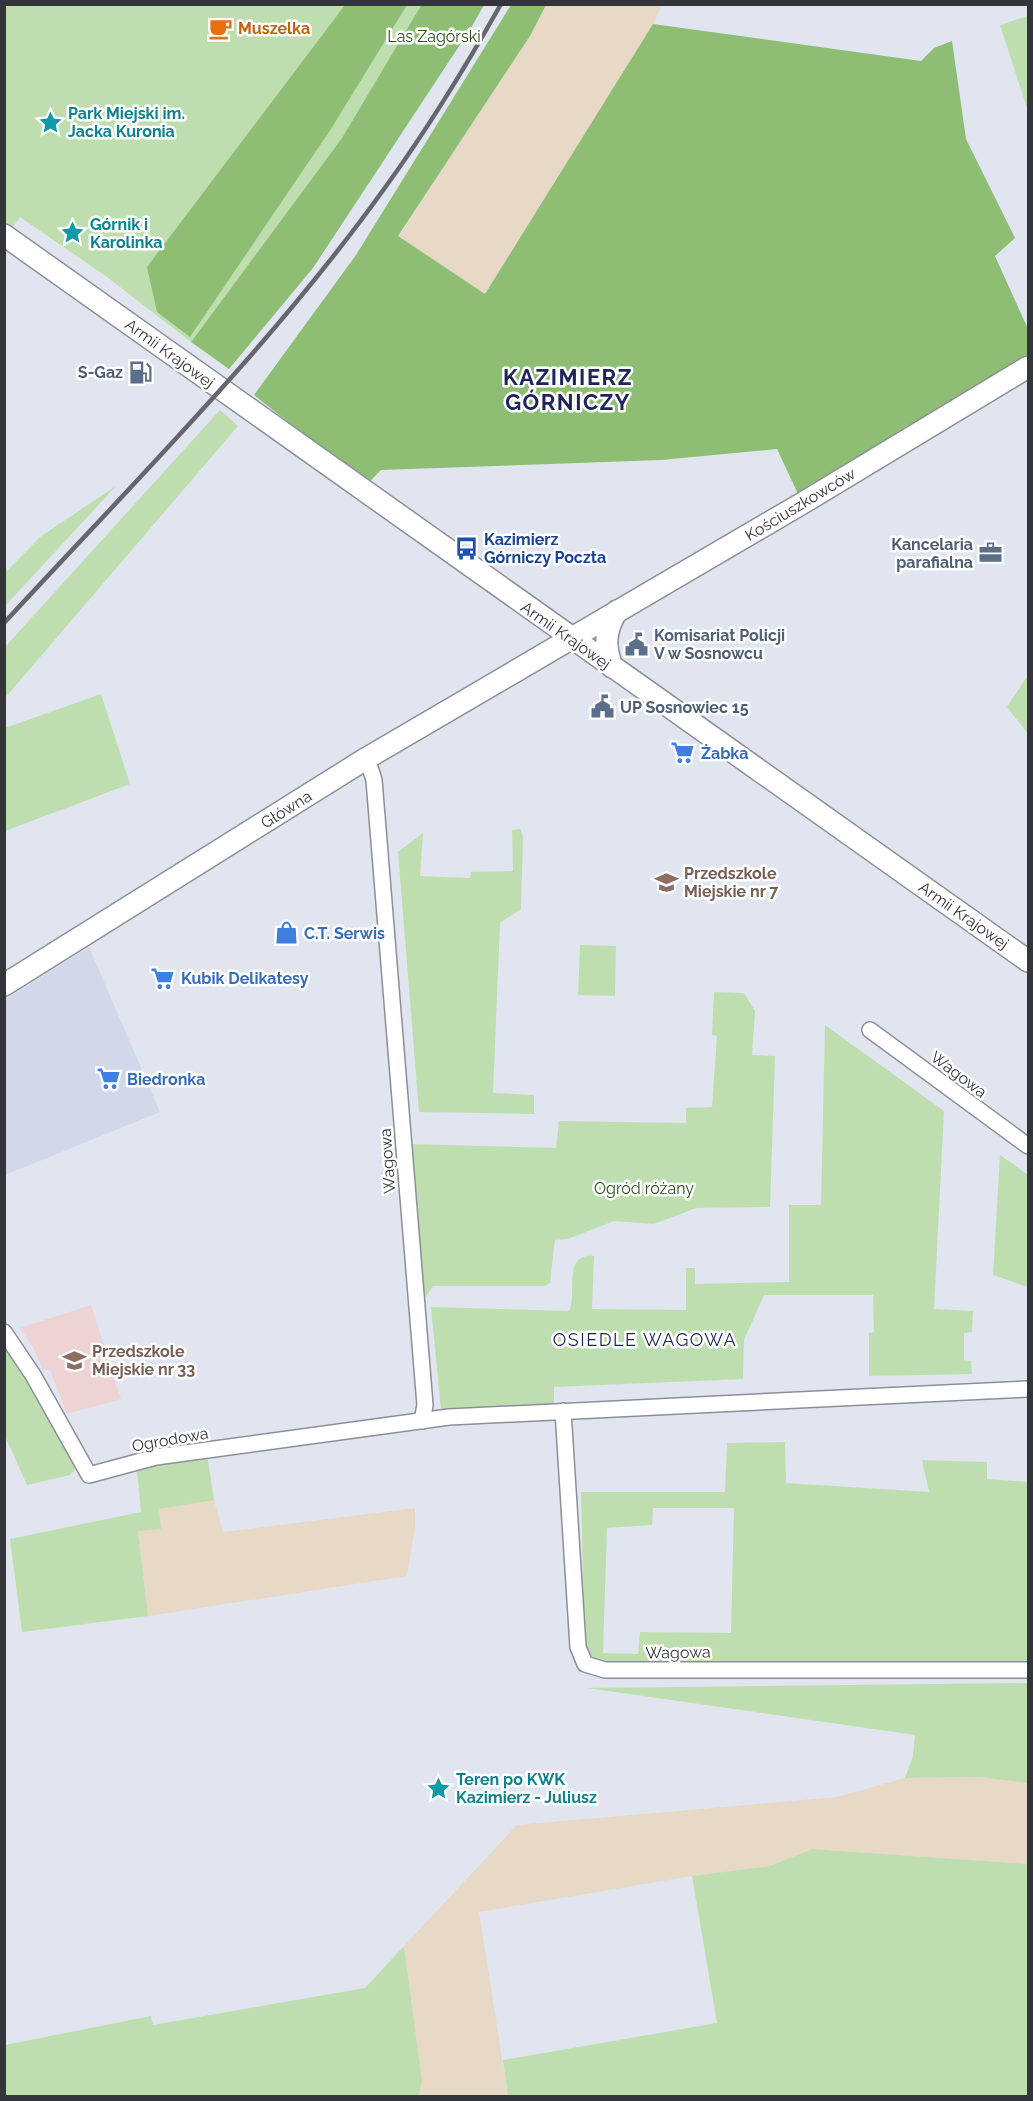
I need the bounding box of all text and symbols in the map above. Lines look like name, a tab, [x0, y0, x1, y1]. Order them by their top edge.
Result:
cafe icon: Muszelka	[207, 15, 233, 41]
place label: Muszelka	[238, 19, 310, 38]
park label: Las Zagórski	[387, 27, 481, 46]
place label: Park Miejski im. Jacka Kuronia	[68, 104, 185, 141]
place icon: Park Miejski im. Jacka Kuronia	[37, 109, 63, 135]
place label: Górnik i Karolinka	[90, 215, 162, 252]
place icon: Górnik i Karolinka	[59, 220, 85, 246]
street label: Armii Krajowej	[122, 315, 218, 392]
fuel station icon: S-Gaz	[128, 359, 154, 385]
place label: S-Gaz	[78, 363, 123, 382]
district label: KAZIMIERZ GÓRNICZY	[503, 364, 633, 415]
street label: Kościuszkowców	[742, 464, 859, 545]
place label: Kazimierz Górniczy Poczta	[484, 530, 606, 567]
bus stop icon: Kazimierz Górniczy Poczta	[453, 535, 479, 561]
place label: Kancelaria parafialna	[891, 535, 973, 572]
office icon: Kancelaria parafialna	[978, 540, 1004, 566]
street label: Armii Krajowej	[517, 597, 614, 673]
place label: Komisariat Policji V w Sosnowcu	[654, 626, 785, 663]
public building icon: Komisariat Policji V w Sosnowcu	[623, 631, 649, 657]
public building icon: UP Sosnowiec 15	[589, 694, 615, 720]
place label: UP Sosnowiec 15	[620, 698, 749, 717]
supermarket icon: Żabka	[670, 740, 696, 766]
place label: Żabka	[701, 743, 748, 763]
street label: Główna	[257, 786, 315, 832]
place label: Przedszkole Miejskie nr 7	[684, 864, 778, 901]
school or university icon: Przedszkole Miejskie nr 7	[653, 869, 679, 895]
street label: Armii Krajowej	[915, 877, 1012, 953]
shop icon: C.T. Serwis	[273, 920, 299, 946]
place label: C.T. Serwis	[304, 924, 385, 943]
supermarket icon: Kubik Delikatesy	[150, 965, 176, 991]
place label: Kubik Delikatesy	[181, 969, 309, 988]
street label: Wagowa	[927, 1047, 990, 1102]
supermarket icon: Biedronka	[96, 1066, 122, 1092]
place label: Biedronka	[127, 1070, 205, 1089]
street label: Wagowa	[376, 1128, 399, 1194]
park label: Ogród różany	[594, 1179, 694, 1198]
district label: OSIEDLE WAGOWA	[553, 1329, 737, 1350]
place label: Przedszkole Miejskie nr 33	[92, 1342, 195, 1379]
school or university icon: Przedszkole Miejskie nr 33	[61, 1347, 87, 1373]
street label: Ogrodowa	[130, 1423, 210, 1456]
street label: Wagowa	[645, 1642, 711, 1663]
place label: Teren po KWK Kazimierz - Juliusz	[456, 1770, 597, 1807]
place icon: Teren po KWK Kazimierz - Juliusz	[425, 1775, 451, 1801]

